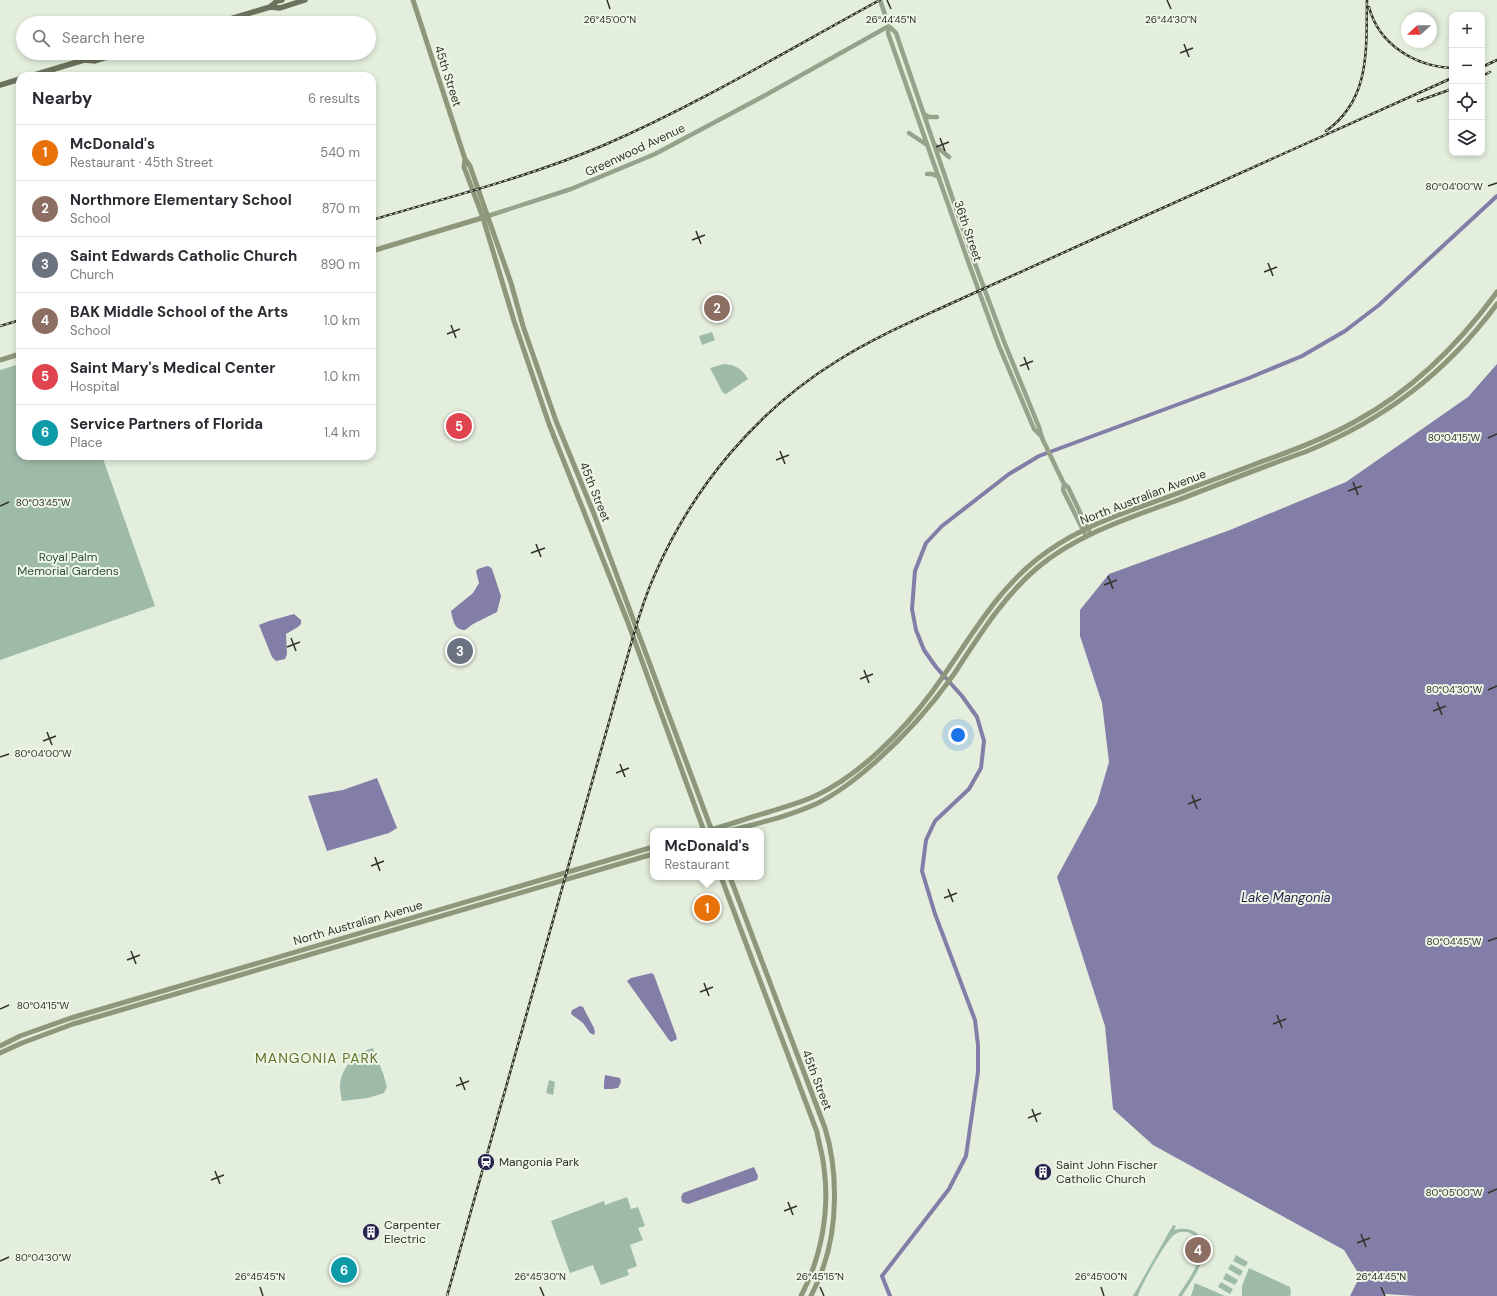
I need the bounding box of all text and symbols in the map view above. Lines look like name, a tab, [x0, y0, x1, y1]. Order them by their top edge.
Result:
north arrow	[1401, 12, 1437, 48]
map controls	[1449, 12, 1485, 156]
button: +	[1449, 12, 1485, 48]
text: 26°45'00"N	[584, 13, 636, 26]
text: 26°44'45"N	[866, 13, 916, 26]
text: 26°44'30"N	[1145, 13, 1197, 26]
search box	[16, 16, 376, 60]
icon: search	[30, 27, 52, 49]
text: Search here	[62, 28, 145, 48]
street label: 45th Street	[431, 43, 465, 109]
button: −	[1449, 48, 1485, 84]
button: locate	[1449, 84, 1485, 120]
text: Nearby	[32, 87, 92, 109]
text: 6 results	[308, 90, 360, 107]
street label: Greenwood Avenue	[582, 120, 688, 180]
button: layers	[1449, 120, 1485, 156]
text: McDonald's	[70, 134, 155, 154]
text: 1	[43, 144, 47, 161]
text: 540 m	[320, 144, 360, 161]
text: Restaurant · 45th Street	[70, 154, 213, 171]
text: 80°04'00"W	[1425, 180, 1483, 193]
text: Northmore Elementary School	[70, 190, 292, 210]
street label: 36th Street	[950, 198, 986, 264]
text: 2	[41, 200, 49, 217]
text: 870 m	[322, 200, 360, 217]
text: School	[70, 210, 111, 227]
text: Saint Edwards Catholic Church	[70, 246, 297, 266]
text: 3	[41, 256, 49, 273]
text: 890 m	[320, 256, 360, 273]
text: Church	[70, 266, 114, 283]
pin: 2	[704, 293, 730, 323]
text: BAK Middle School of the Arts	[70, 302, 288, 322]
text: 4	[41, 312, 49, 329]
text: 1.0 km	[323, 312, 360, 329]
text: School	[70, 322, 111, 339]
text: Saint Mary's Medical Center	[70, 358, 275, 378]
text: 5	[41, 368, 49, 385]
text: 1.0 km	[323, 368, 360, 385]
text: Hospital	[70, 378, 119, 395]
pin: 5	[446, 411, 472, 441]
text: Service Partners of Florida	[70, 414, 263, 434]
text: 6	[41, 424, 49, 441]
text: 1.4 km	[324, 424, 360, 441]
text: 80°04'15"W	[1428, 431, 1481, 444]
text: Place	[70, 434, 102, 451]
street label: 45th Street	[576, 460, 614, 525]
street label: North Australian Avenue	[1078, 466, 1208, 528]
text: 80°03'45"W	[16, 496, 71, 509]
park label: Royal Palm Memorial Gardens	[17, 549, 119, 579]
pin: 3	[447, 636, 473, 666]
text: 80°04'30"W	[1426, 683, 1482, 696]
your location	[948, 725, 968, 745]
text: 80°04'00"W	[14, 747, 72, 760]
popup	[650, 828, 764, 880]
text: McDonald's	[665, 836, 749, 856]
text: Restaurant	[665, 856, 730, 873]
water label: Lake Mangonia	[1241, 889, 1331, 906]
pin: 1	[694, 893, 720, 923]
street label: North Australian Avenue	[292, 897, 425, 949]
text: 80°04'45"W	[1427, 935, 1482, 948]
text: 80°04'15"W	[17, 999, 70, 1012]
street label: 45th Street	[798, 1048, 836, 1113]
district label: MANGONIA PARK	[255, 1049, 379, 1067]
station icon: Mangonia Park	[476, 1152, 496, 1172]
place label: Mangonia Park	[499, 1154, 579, 1170]
place label: Saint John Fischer Catholic Church	[1056, 1157, 1158, 1187]
building icon: Saint John Fischer Catholic Church	[1033, 1162, 1053, 1182]
text: 80°05'00"W	[1426, 1186, 1483, 1199]
place label: Carpenter Electric	[384, 1217, 441, 1247]
building icon: Carpenter Electric	[361, 1222, 381, 1242]
pin: 4	[1185, 1235, 1211, 1265]
text: 80°04'30"W	[15, 1251, 71, 1264]
pin: 6	[331, 1255, 357, 1285]
text: 26°45'45"N	[235, 1270, 285, 1283]
text: 26°45'30"N	[514, 1270, 566, 1283]
text: 26°45'15"N	[796, 1270, 844, 1283]
text: 26°45'00"N	[1075, 1270, 1127, 1283]
text: 26°44'45"N	[1356, 1270, 1406, 1283]

